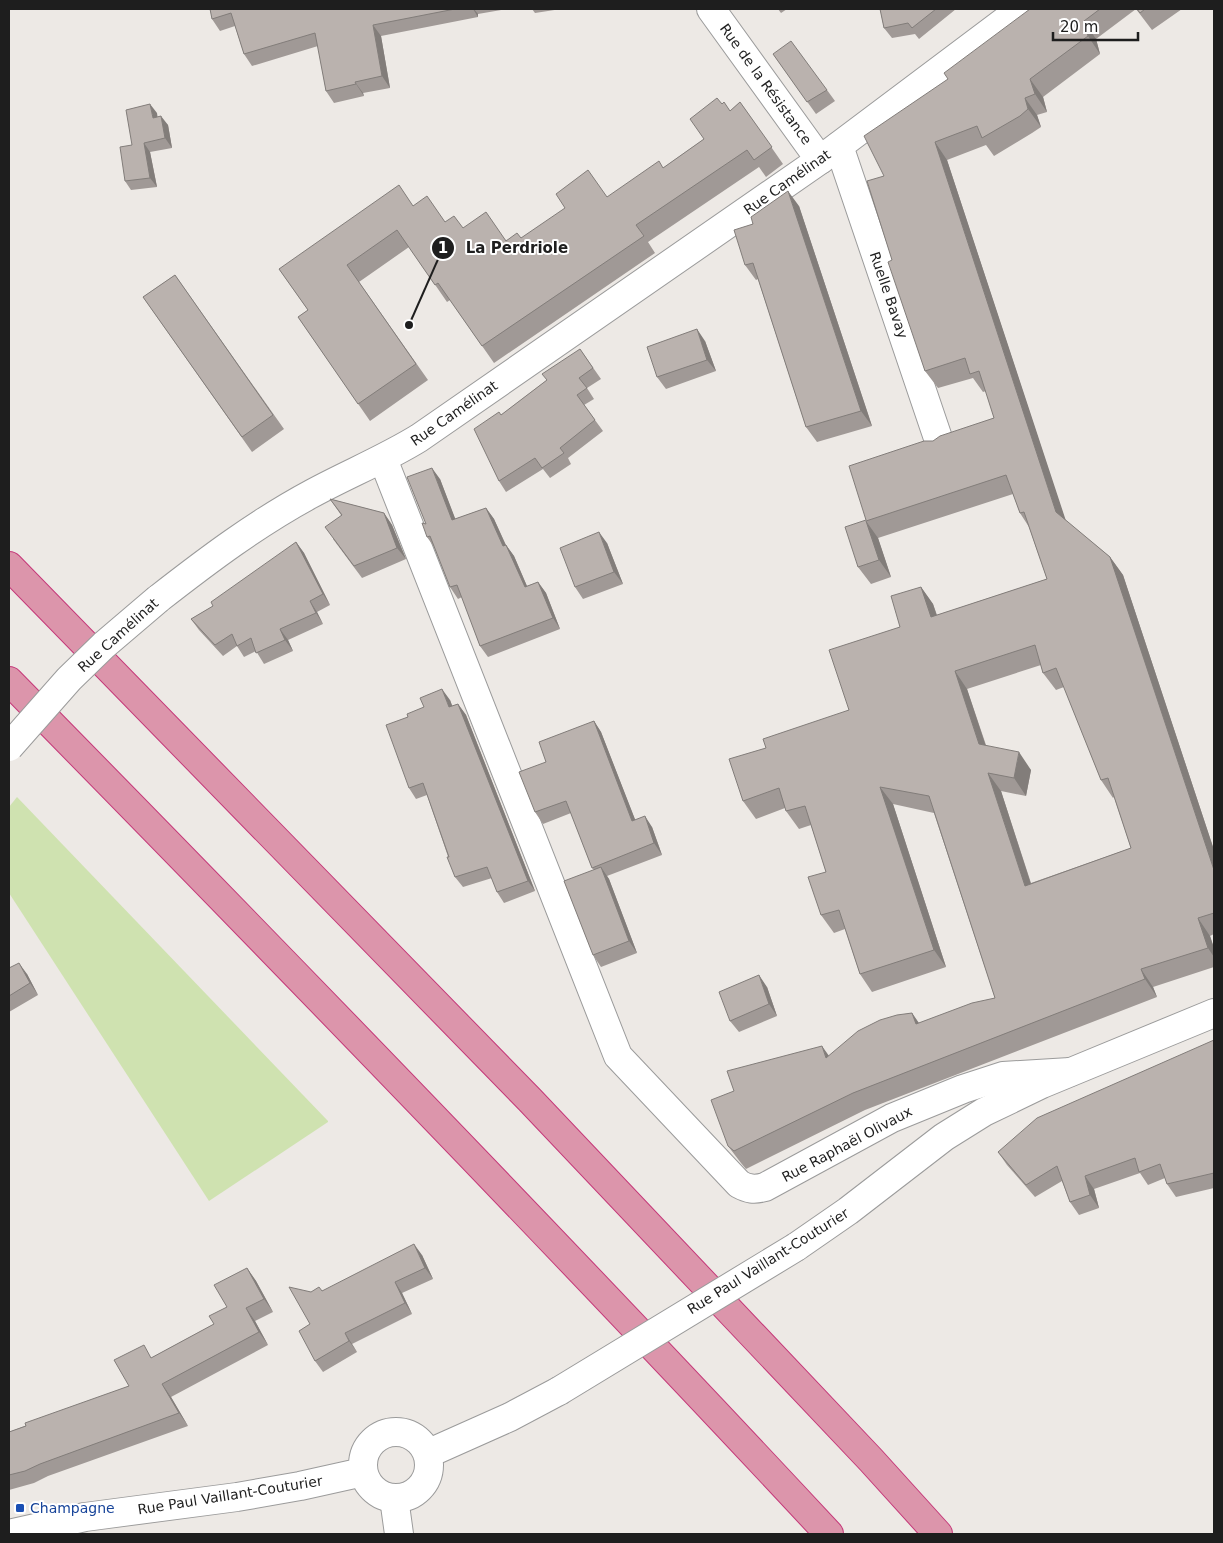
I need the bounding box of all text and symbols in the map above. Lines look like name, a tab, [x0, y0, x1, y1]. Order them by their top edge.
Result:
scale bar	[1053, 10, 1138, 42]
text: 20 m	[1060, 18, 1098, 36]
street label: Rue de la Résistance	[717, 20, 815, 148]
street label: Rue Camélinat	[740, 146, 834, 218]
callout: La Perdriole	[431, 233, 578, 263]
text: 1	[438, 239, 448, 257]
text: La Perdriole	[466, 239, 568, 257]
street label: Ruelle Bavay	[867, 249, 911, 341]
street label: Rue Camélinat	[407, 377, 501, 449]
street label: Rue Camélinat	[75, 594, 162, 675]
street label: Rue Raphaël Olivaux	[779, 1103, 915, 1185]
street label: Rue Paul Vaillant-Couturier	[684, 1205, 852, 1317]
street label: Rue Paul Vaillant-Couturier	[136, 1472, 324, 1518]
place label: Champagne	[30, 1500, 115, 1516]
marker: Champagne	[14, 1502, 26, 1514]

